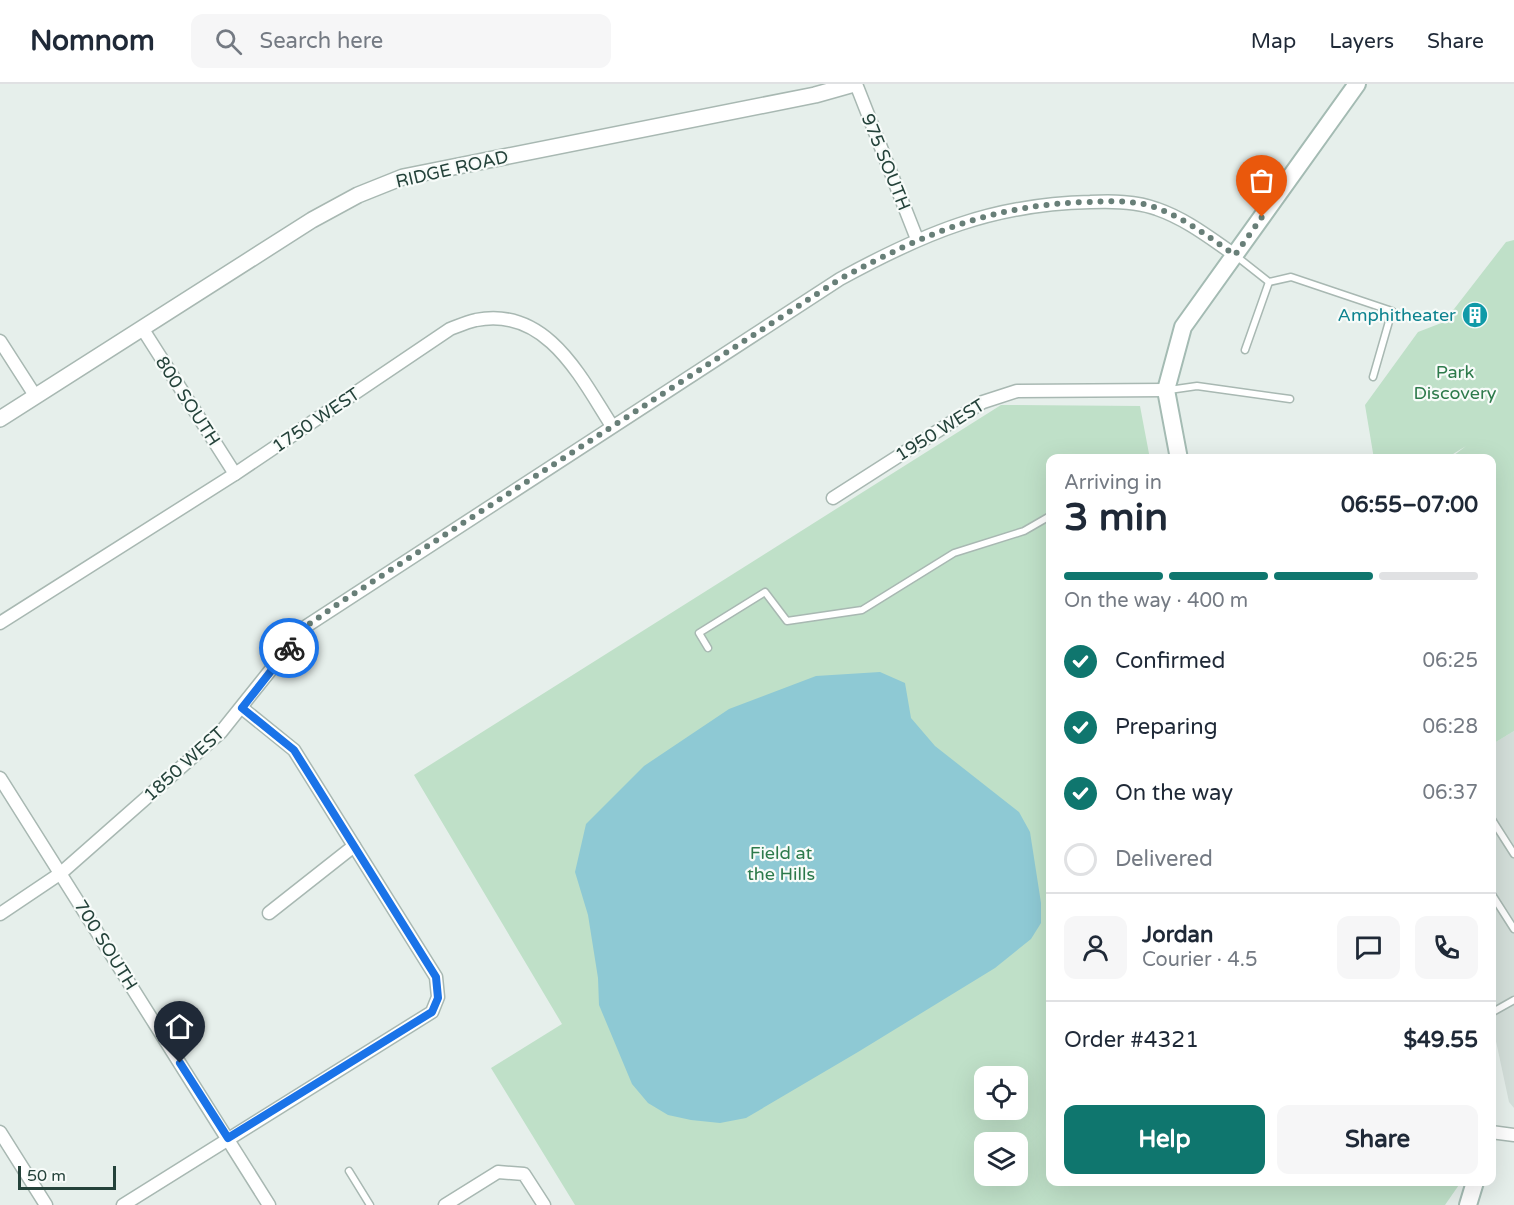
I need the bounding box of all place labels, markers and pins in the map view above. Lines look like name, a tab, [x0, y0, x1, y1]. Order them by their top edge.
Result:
pin	[1236, 155, 1287, 217]
building icon: Amphitheater	[1460, 300, 1490, 330]
place label: Amphitheater	[1338, 304, 1456, 326]
pin	[154, 1001, 205, 1063]

